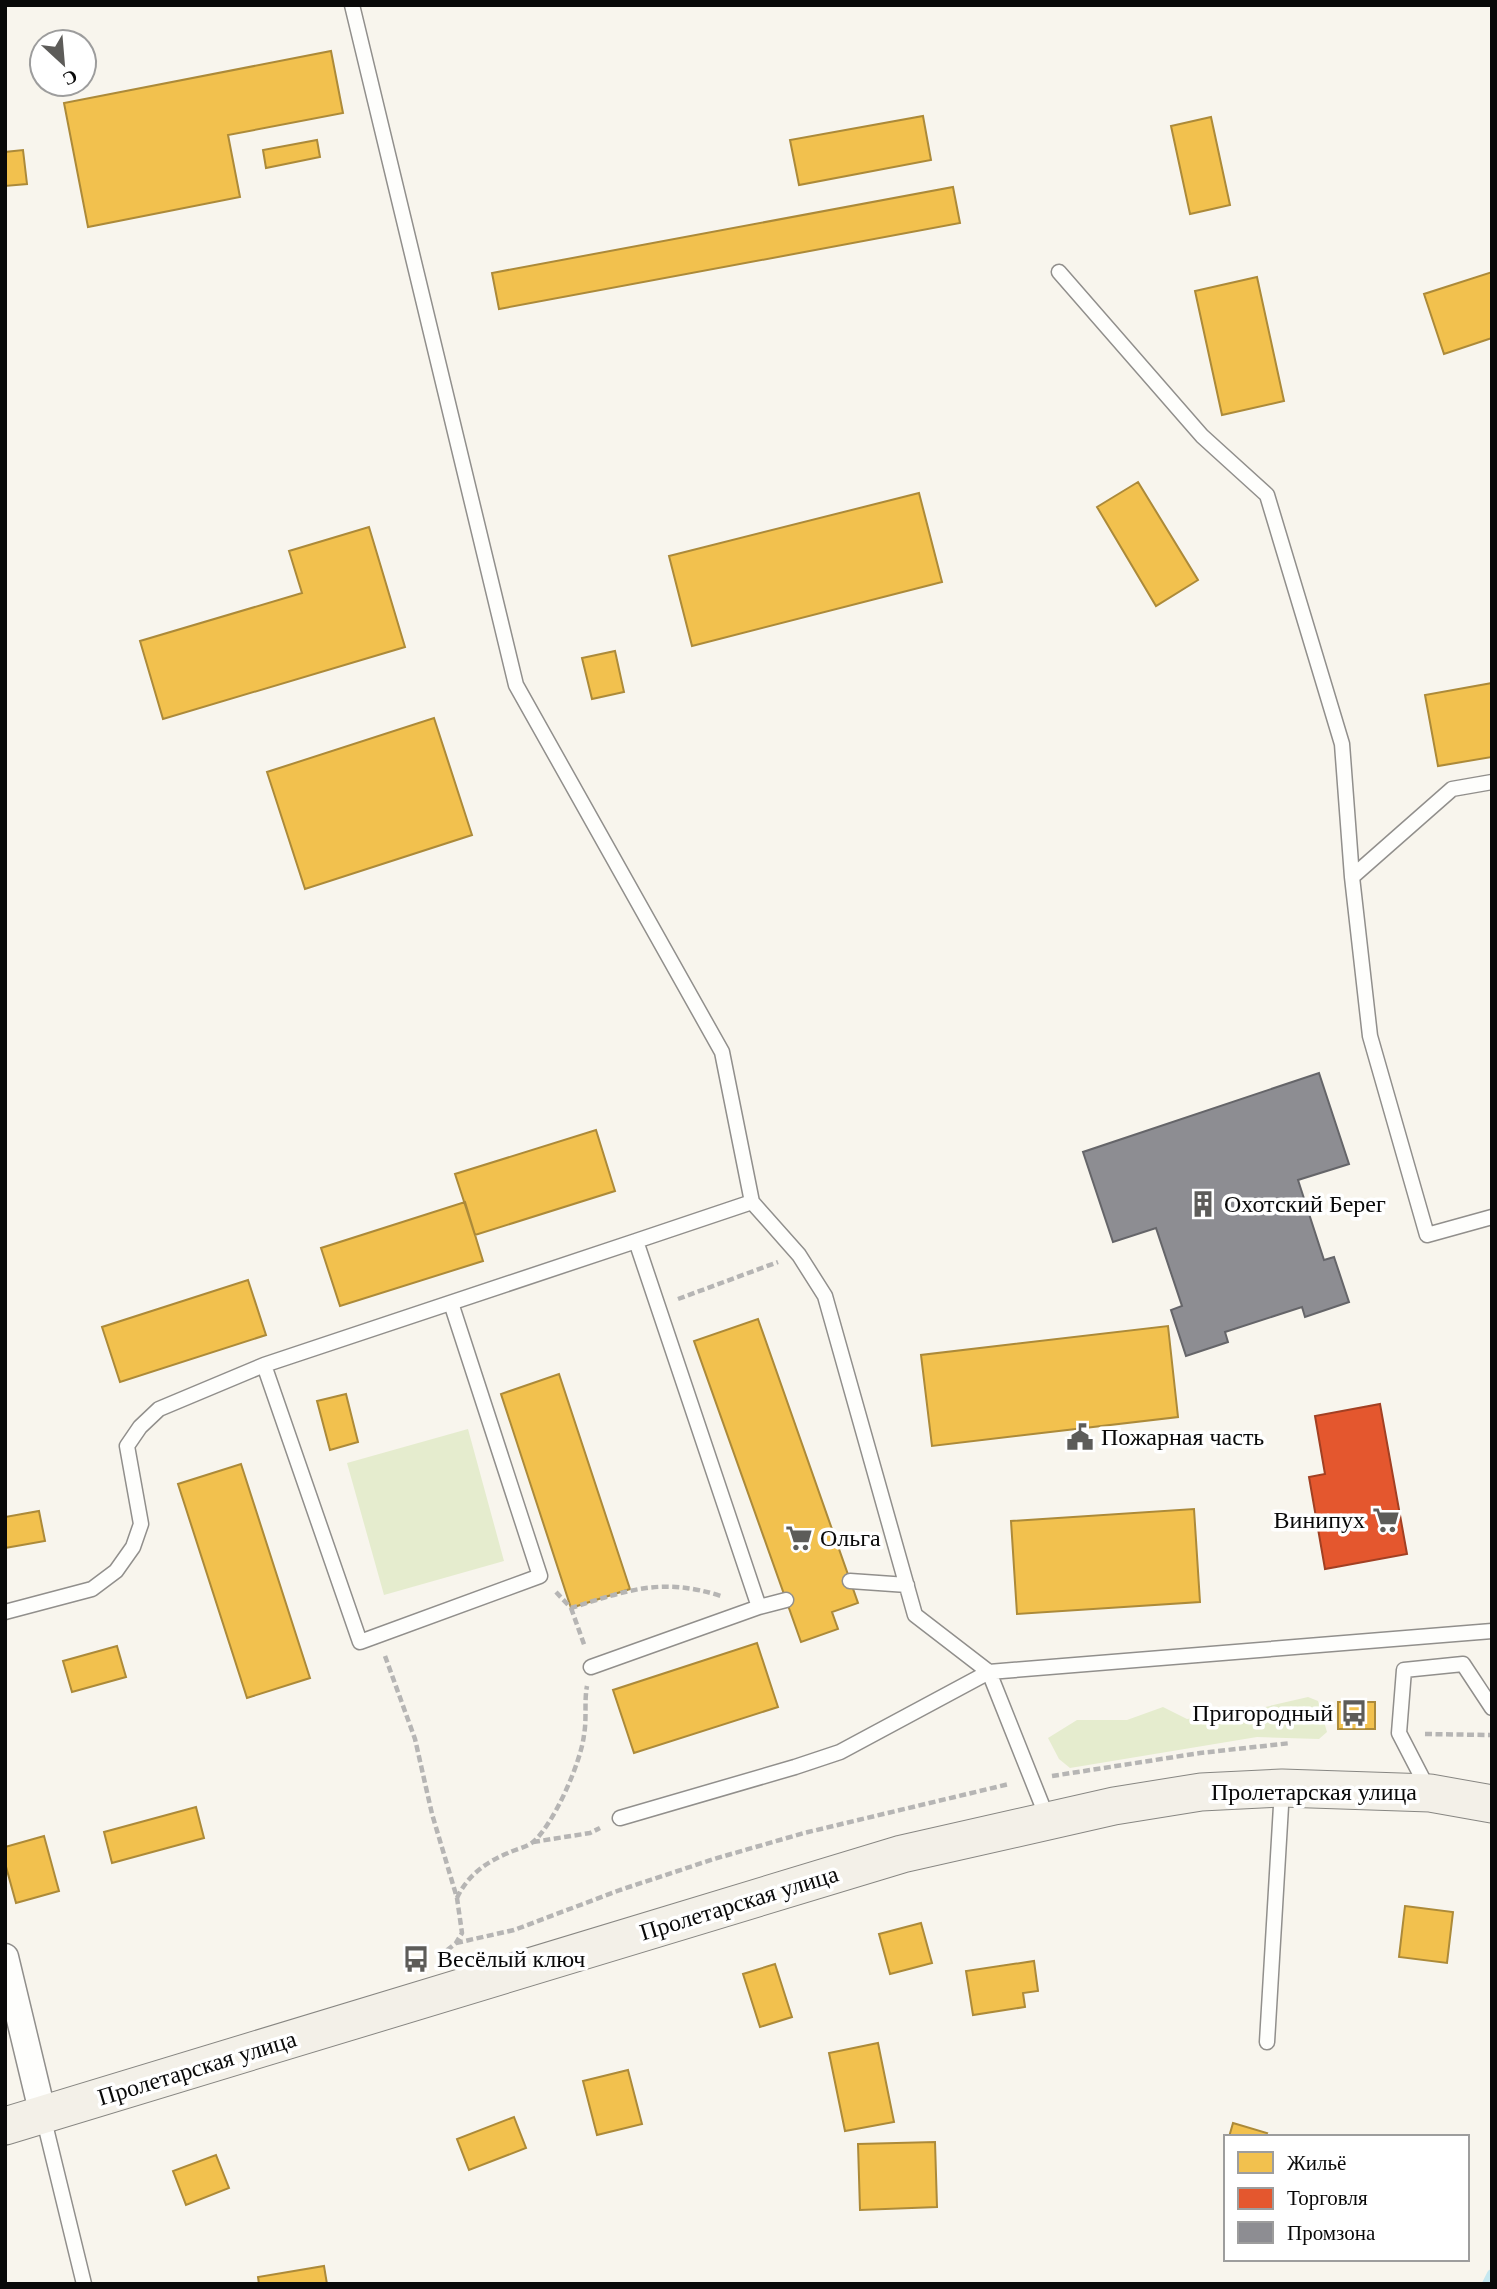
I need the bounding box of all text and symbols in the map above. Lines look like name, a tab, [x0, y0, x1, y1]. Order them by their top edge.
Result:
north arrow	[28, 28, 98, 98]
text: С	[59, 65, 81, 90]
building icon: Охотский Берег	[1188, 1189, 1218, 1219]
place label: Охотский Берег	[1224, 1191, 1386, 1217]
public building icon: Пожарная часть	[1065, 1422, 1095, 1452]
place label: Пожарная часть	[1101, 1424, 1264, 1450]
supermarket icon: Винипух	[1371, 1505, 1401, 1535]
place label: Винипух	[1274, 1507, 1365, 1533]
supermarket icon: Ольга	[784, 1523, 814, 1553]
place label: Ольга	[820, 1525, 881, 1551]
bus stop icon: Пригородный	[1339, 1698, 1369, 1728]
place label: Пригородный	[1192, 1700, 1333, 1726]
street label: Пролетарская улица	[1211, 1779, 1417, 1805]
street label: Пролетарская улица	[637, 1860, 842, 1946]
bus stop icon: Весёлый ключ	[401, 1944, 431, 1974]
place label: Весёлый ключ	[437, 1946, 585, 1972]
street label: Пролетарская улица	[95, 2025, 300, 2111]
legend	[1224, 2135, 1469, 2261]
text: Жильё	[1287, 2151, 1346, 2175]
text: Торговля	[1287, 2186, 1368, 2210]
text: Промзона	[1287, 2221, 1376, 2245]

